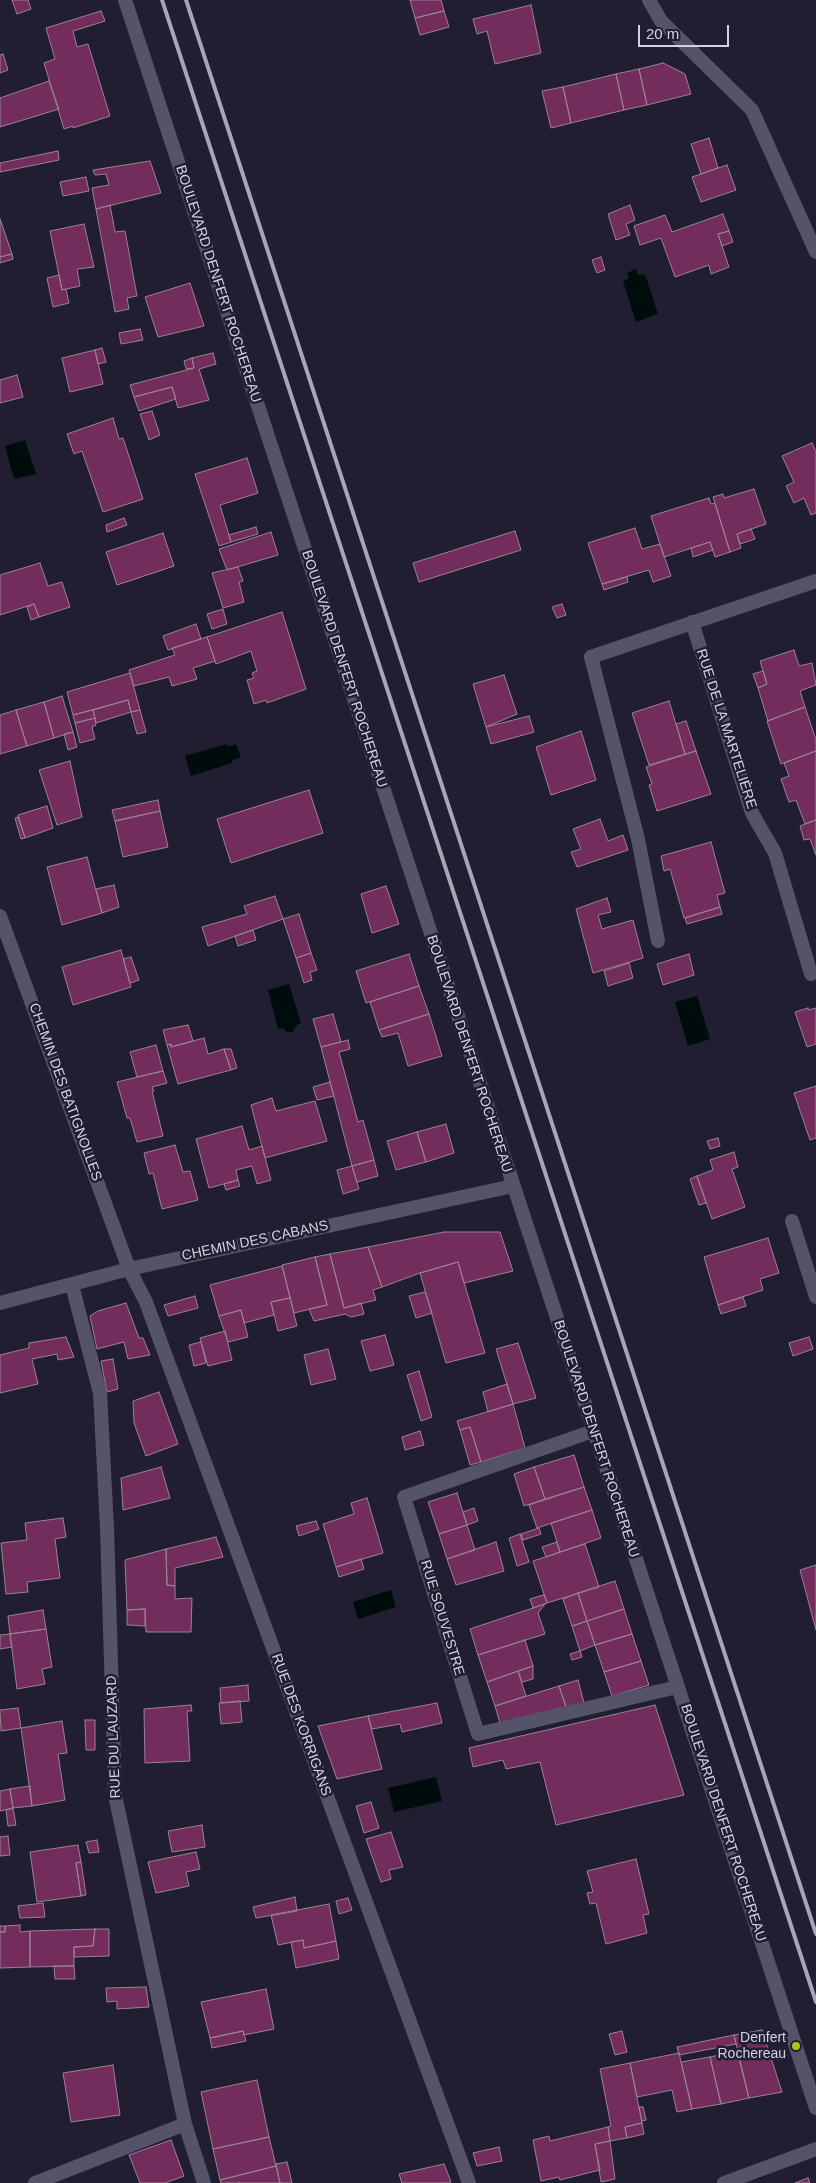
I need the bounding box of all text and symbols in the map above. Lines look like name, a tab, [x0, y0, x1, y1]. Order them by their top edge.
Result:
scale bar	[641, 15, 732, 47]
text: 20 m	[646, 25, 679, 42]
street label: BOULEVARD DENFERT ROCHEREAU	[172, 163, 264, 405]
street label: BOULEVARD DENFERT ROCHEREAU	[298, 548, 390, 790]
street label: RUE DE LA MARTELIÈRE	[692, 647, 760, 811]
street label: BOULEVARD DENFERT ROCHEREAU	[423, 933, 515, 1175]
street label: CHEMIN DES BATIGNOLLES	[25, 1001, 105, 1183]
street label: CHEMIN DES CABANS	[180, 1217, 330, 1265]
street label: BOULEVARD DENFERT ROCHEREAU	[550, 1318, 642, 1560]
street label: RUE SOUVESTRE	[416, 1558, 468, 1678]
street label: RUE DES KORRIGANS	[267, 1652, 335, 1798]
street label: RUE DU LAUZARD	[103, 1675, 125, 1799]
street label: BOULEVARD DENFERT ROCHEREAU	[677, 1702, 769, 1944]
place label: Denfert Rochereau	[718, 2030, 786, 2062]
marker: Denfert Rochereau	[790, 2040, 802, 2052]

